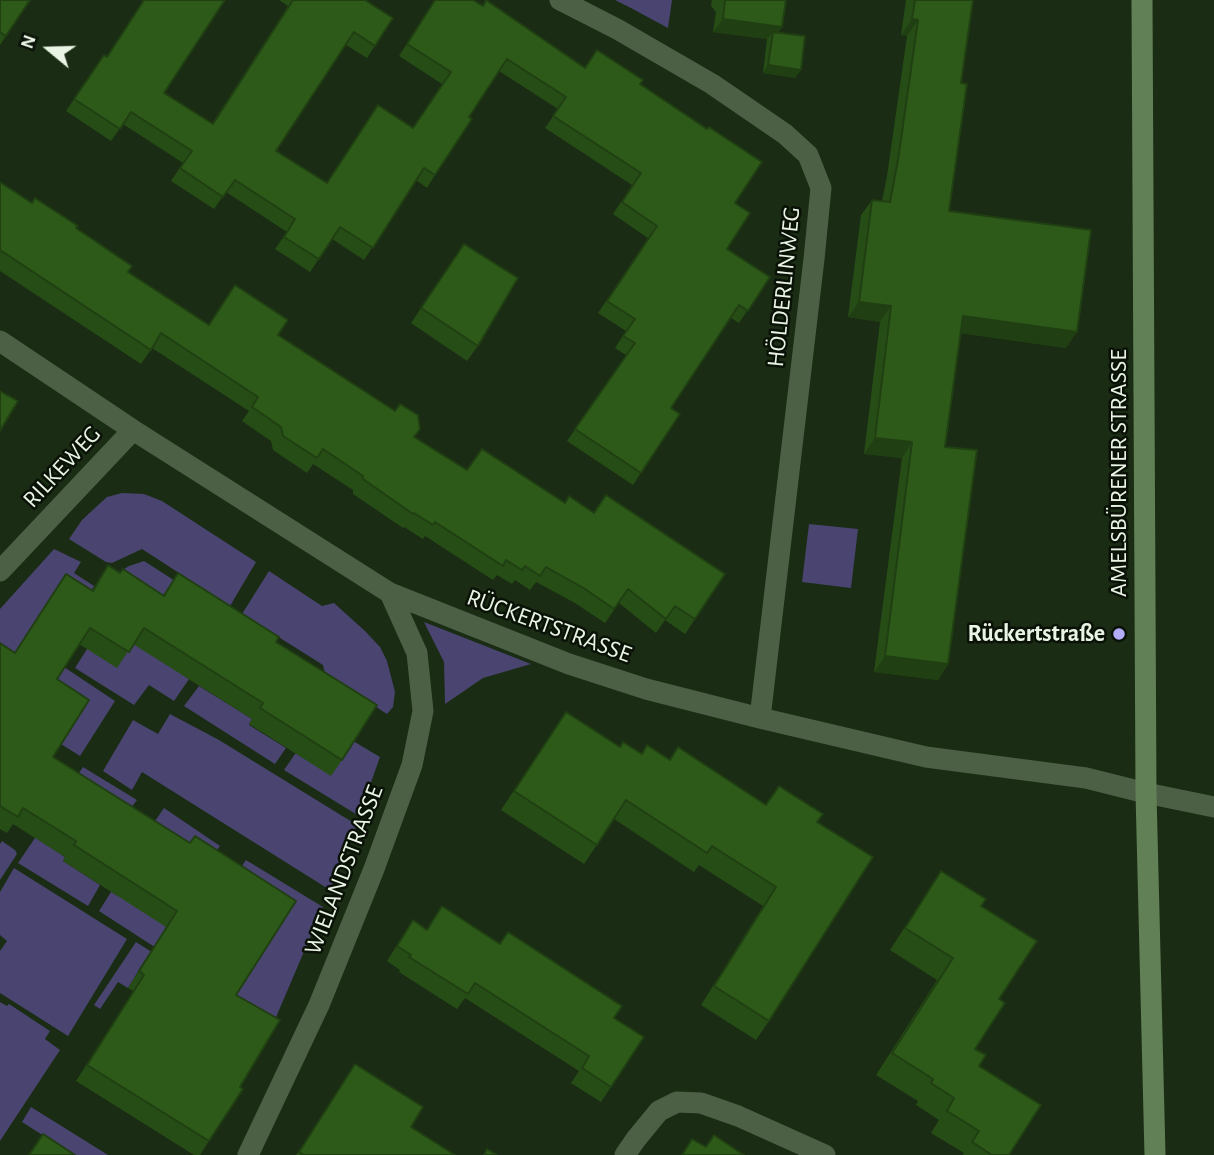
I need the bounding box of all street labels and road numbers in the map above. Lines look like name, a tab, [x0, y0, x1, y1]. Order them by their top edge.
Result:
street label: HÖLDERLINWEG	[761, 205, 807, 369]
street label: AMELSBÜRENER STRASSE	[1105, 349, 1133, 597]
street label: RILKEWEG	[17, 420, 107, 514]
street label: RÜCKERTSTRASSE	[463, 583, 635, 669]
street label: WIELANDSTRASSE	[298, 781, 390, 959]

